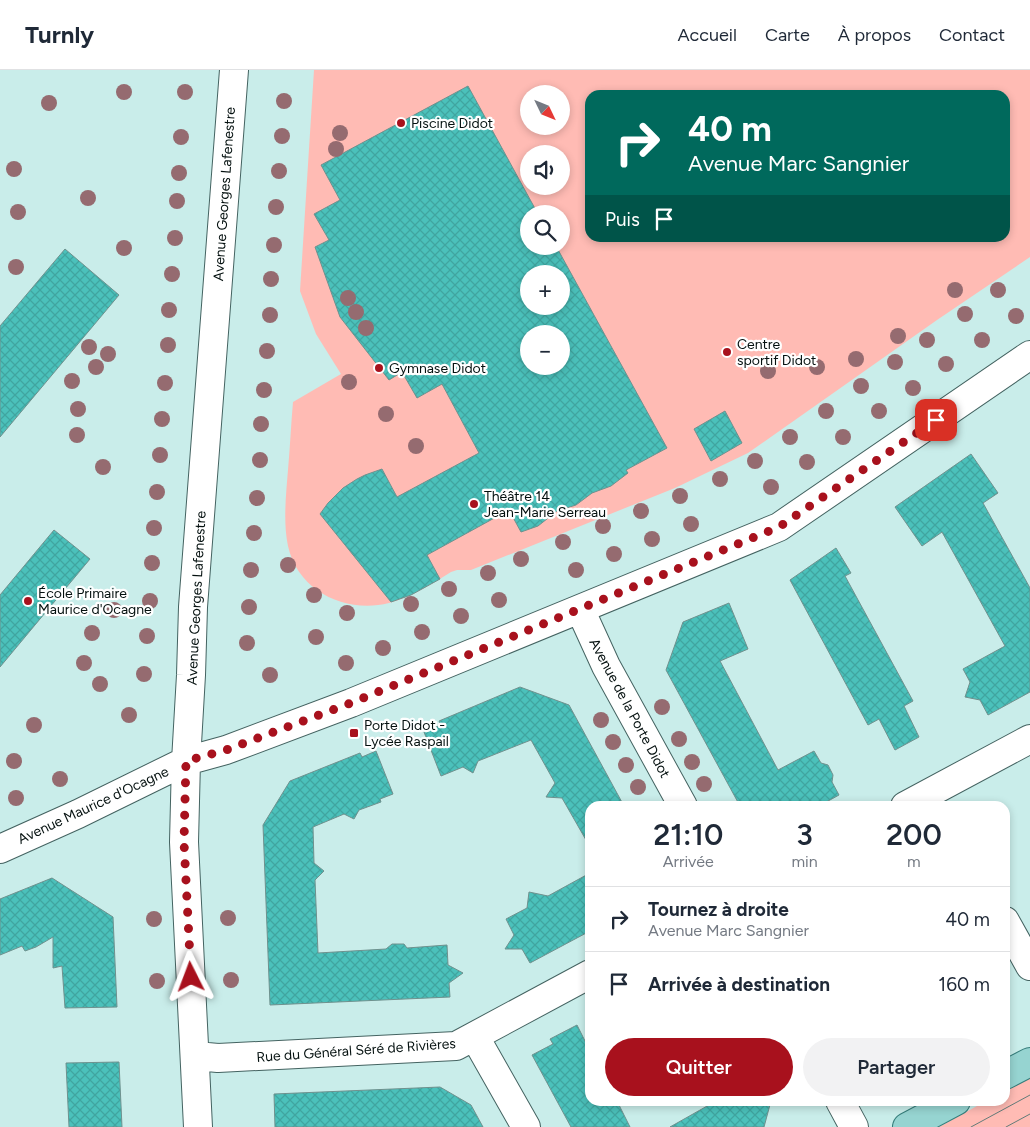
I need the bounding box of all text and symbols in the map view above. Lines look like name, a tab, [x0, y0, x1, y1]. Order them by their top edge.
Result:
text: Turnly	[25, 20, 94, 49]
text: Accueil	[677, 24, 737, 46]
text: Carte	[765, 24, 810, 46]
text: À propos	[838, 24, 911, 46]
text: Contact	[939, 24, 1005, 46]
north arrow	[520, 85, 570, 135]
map controls	[520, 85, 570, 375]
street label: Avenue Georges Lafenestre	[210, 106, 239, 282]
text: 40 m	[688, 108, 772, 150]
icon: right	[605, 110, 670, 175]
place label: Piscine Didot	[411, 115, 493, 132]
marker: Piscine Didot	[395, 117, 407, 129]
button: sound	[520, 145, 570, 195]
text: Avenue Marc Sangnier	[688, 150, 909, 177]
button: search	[520, 205, 570, 255]
icon: arrive	[650, 205, 678, 233]
text: Puis	[605, 208, 640, 231]
button: +	[520, 265, 570, 315]
button: −	[520, 325, 570, 375]
place label: Centre sportif Didot	[737, 336, 816, 369]
marker: Centre sportif Didot	[721, 346, 733, 358]
place label: Gymnase Didot	[389, 360, 486, 377]
marker: Gymnase Didot	[373, 362, 385, 374]
pin	[915, 399, 957, 441]
icon: arrive	[922, 406, 950, 434]
place label: Théâtre 14 Jean-Marie Serreau	[484, 488, 606, 521]
marker: Théâtre 14 Jean-Marie Serreau	[468, 498, 480, 510]
street label: Avenue Georges Lafenestre	[183, 510, 210, 686]
place label: École Primaire Maurice d'Ocagne	[38, 585, 152, 618]
marker: École Primaire Maurice d'Ocagne	[22, 595, 34, 607]
street label: Avenue de la Porte Didot	[586, 636, 674, 781]
place label: Porte Didot - Lycée Raspail	[364, 717, 449, 750]
marker: Porte Didot - Lycée Raspail	[348, 727, 360, 739]
street label: Avenue Maurice d'Ocagne	[15, 763, 172, 848]
text: 21:10	[653, 816, 723, 853]
text: 3	[796, 816, 813, 853]
text: 200	[886, 816, 942, 853]
text: Arrivée	[663, 852, 714, 871]
text: min	[791, 852, 818, 871]
text: m	[907, 852, 921, 871]
text: Tournez à droite	[648, 898, 789, 921]
icon: right	[605, 905, 633, 933]
text: 40 m	[945, 908, 990, 931]
text: Avenue Marc Sangnier	[648, 921, 809, 940]
position arrow	[164, 950, 216, 1002]
icon: arrive	[605, 970, 633, 998]
text: Arrivée à destination	[648, 973, 830, 996]
text: 160 m	[938, 973, 990, 996]
street label: Rue du Général Séré de Rivières	[256, 1035, 456, 1066]
button: Quitter	[605, 1038, 793, 1096]
button: Partager	[803, 1038, 990, 1096]

